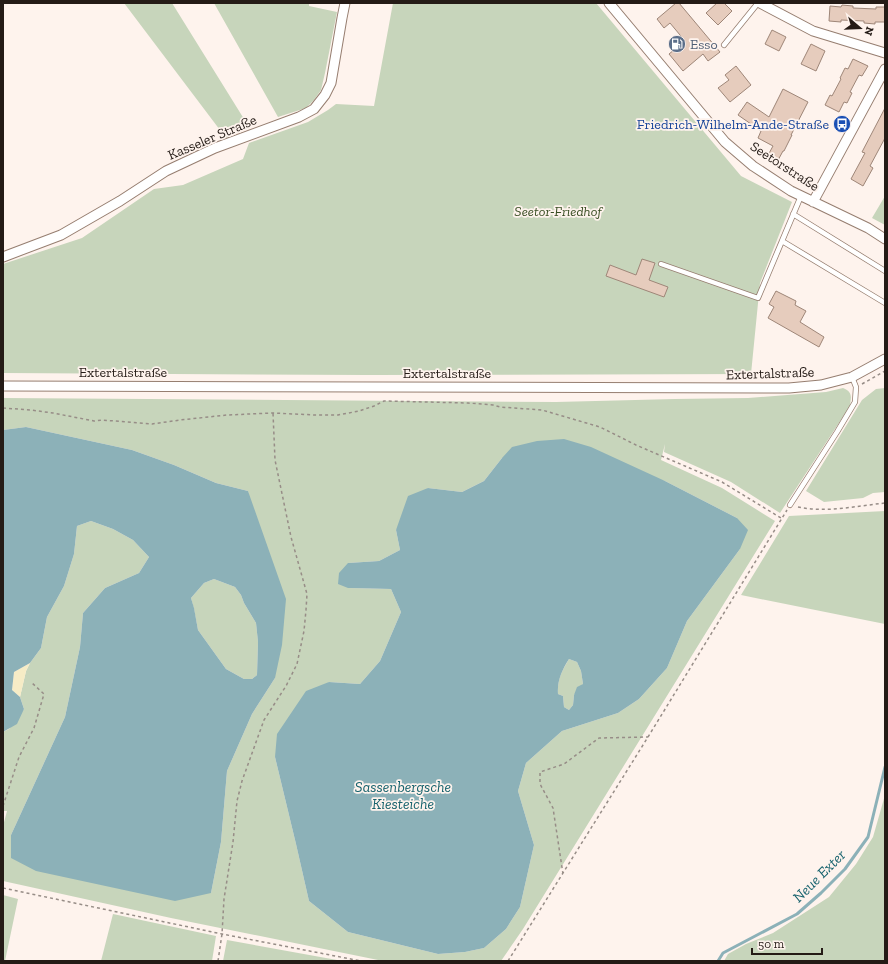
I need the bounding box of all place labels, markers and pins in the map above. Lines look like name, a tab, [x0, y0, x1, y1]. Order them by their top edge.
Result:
fuel station icon: Esso	[667, 34, 687, 54]
place label: Esso	[690, 36, 718, 53]
bus stop icon: Friedrich-Wilhelm-Ande-Straße	[832, 114, 852, 134]
place label: Friedrich-Wilhelm-Ande-Straße	[637, 116, 829, 133]

